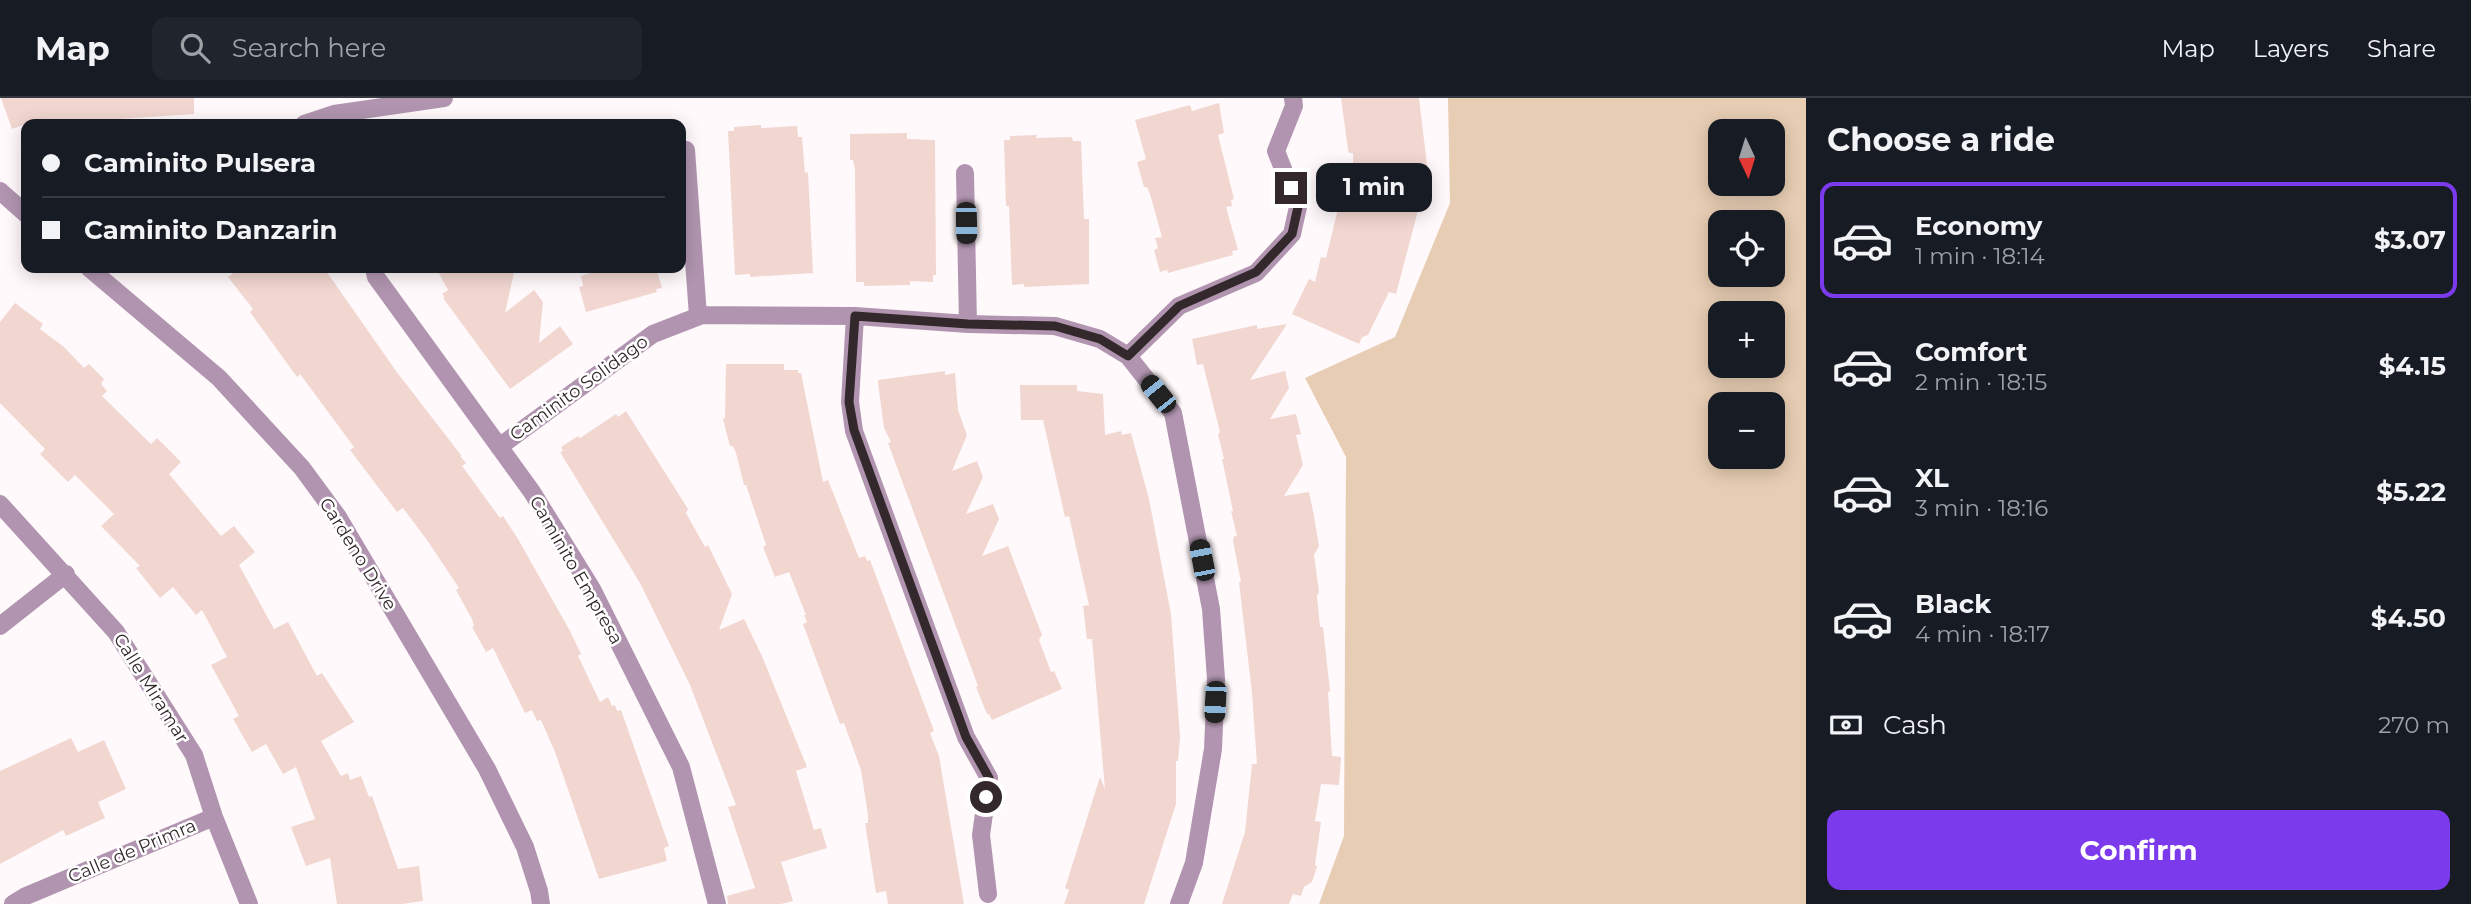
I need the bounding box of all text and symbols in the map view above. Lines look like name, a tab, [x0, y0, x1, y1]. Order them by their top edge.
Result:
search box	[152, 17, 642, 80]
text: Map	[35, 28, 110, 68]
icon: search	[176, 29, 214, 67]
text: Search here	[232, 32, 386, 64]
text: Map	[2161, 34, 2215, 63]
text: Layers	[2253, 34, 2329, 63]
text: Share	[2367, 34, 2436, 63]
north arrow	[1708, 119, 1785, 196]
map controls	[1708, 119, 1785, 469]
text: Choose a ride	[1827, 120, 2055, 159]
text: Caminito Pulsera	[84, 147, 316, 179]
callout: 1 min	[1316, 164, 1431, 212]
route end	[1275, 172, 1307, 204]
text: 1 min	[1343, 173, 1405, 201]
car	[956, 202, 977, 244]
icon: car	[1831, 209, 1894, 272]
button: locate	[1708, 210, 1785, 287]
text: Economy	[1915, 210, 2042, 242]
text: Caminito Danzarin	[84, 214, 337, 246]
text: $3.07	[2374, 224, 2446, 256]
text: 1 min · 18:14	[1915, 242, 2045, 270]
button: +	[1708, 301, 1785, 378]
street label: Caminito Solidago	[506, 330, 652, 446]
icon: car	[1831, 335, 1894, 398]
text: Comfort	[1915, 336, 2027, 368]
text: $4.15	[2379, 350, 2446, 382]
text: 2 min · 18:15	[1915, 368, 2047, 396]
car	[1137, 371, 1180, 417]
button: −	[1708, 392, 1785, 469]
icon: car	[1831, 461, 1894, 524]
text: XL	[1915, 462, 1949, 494]
text: $5.22	[2376, 476, 2446, 508]
street label: Caminito Empresa	[525, 492, 627, 648]
street label: Cardeno Drive	[315, 494, 401, 614]
text: 3 min · 18:16	[1915, 494, 2048, 522]
car	[1188, 537, 1217, 583]
icon: car	[1831, 587, 1894, 650]
text: Black	[1915, 588, 1991, 620]
text: $4.50	[2371, 602, 2446, 634]
text: 4 min · 18:17	[1915, 620, 2050, 648]
street label: Calle Miramar	[109, 629, 193, 747]
car	[1204, 680, 1227, 724]
icon: cash	[1827, 706, 1865, 744]
text: Cash	[1883, 709, 1947, 741]
text: 270 m	[2378, 711, 2450, 739]
route start	[970, 781, 1002, 813]
button: Confirm	[1827, 810, 2450, 890]
street label: Calle de Primra	[65, 814, 199, 888]

